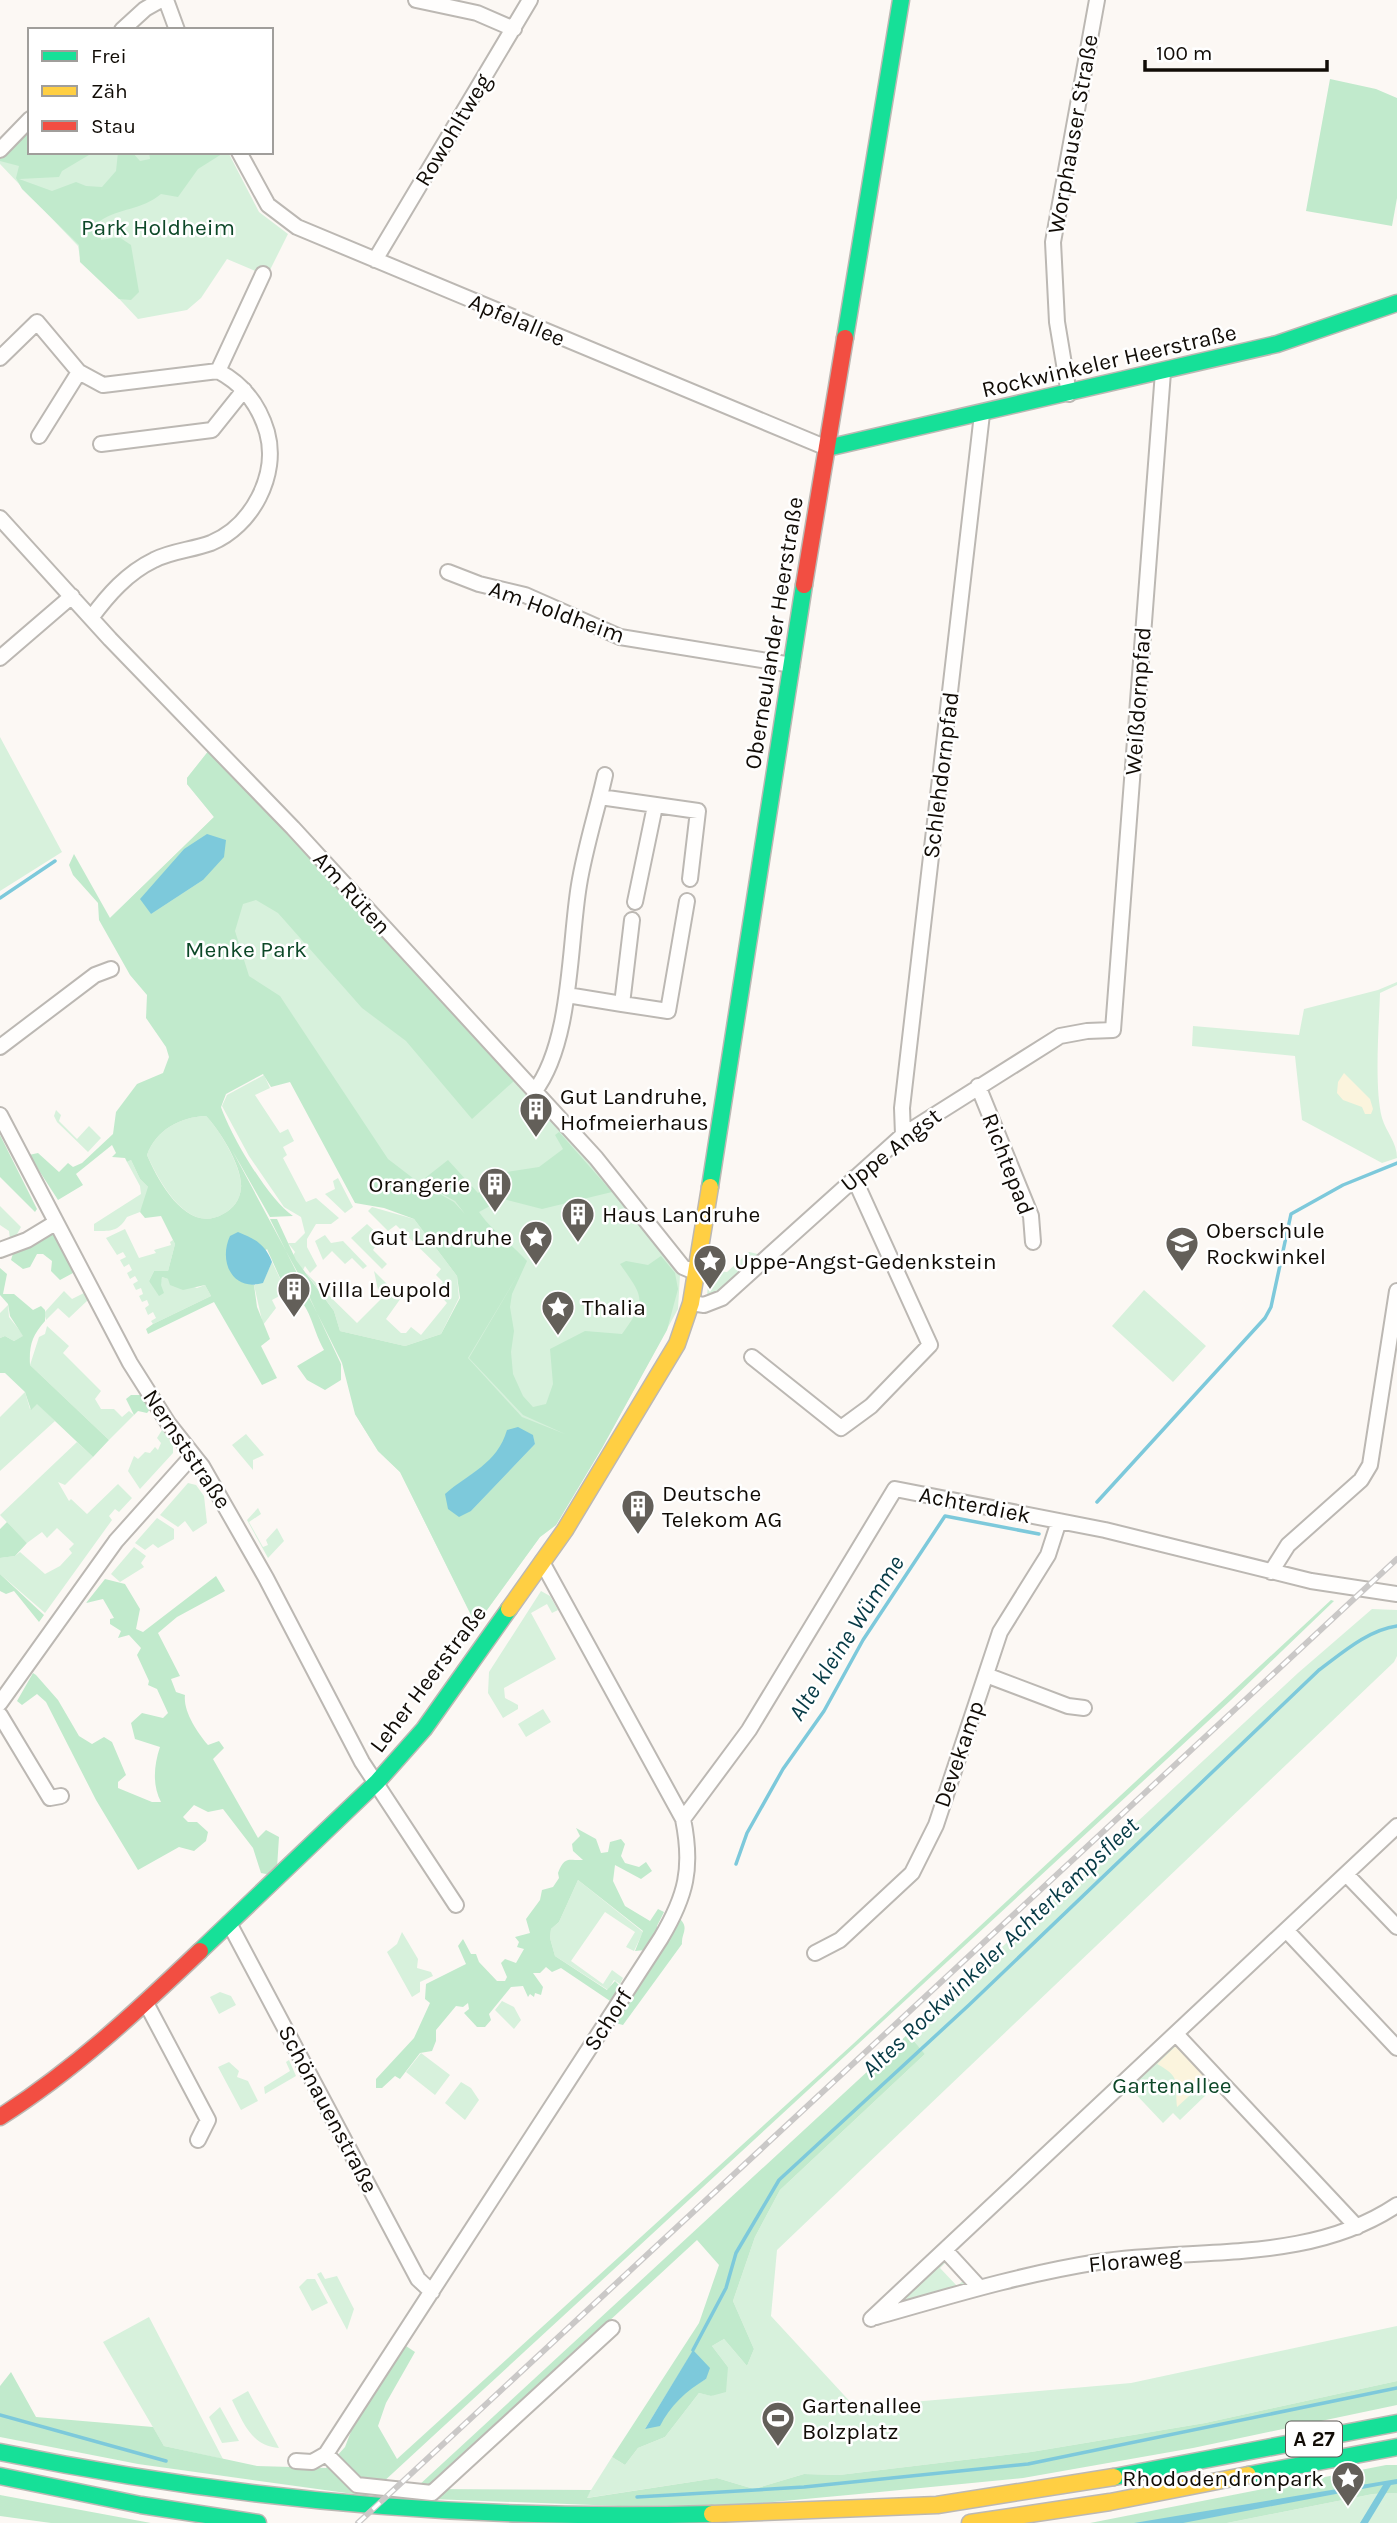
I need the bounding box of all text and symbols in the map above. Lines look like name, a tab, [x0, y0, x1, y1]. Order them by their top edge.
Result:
legend	[28, 28, 273, 154]
scale bar	[1145, 28, 1327, 72]
street label: Worphauser Straße	[1042, 32, 1104, 236]
text: 100 m	[1156, 41, 1213, 65]
text: Frei	[91, 44, 127, 68]
street label: Rowohltweg	[409, 69, 497, 191]
text: Zäh	[91, 79, 128, 103]
text: Stau	[91, 114, 136, 138]
park label: Park Holdheim	[81, 214, 235, 241]
street label: Apfelallee	[465, 288, 569, 352]
street label: Rockwinkeler Heerstraße	[979, 319, 1239, 403]
street label: Oberneulander Heerstraße	[739, 495, 809, 771]
street label: Am Holdheim	[486, 575, 628, 649]
street label: Weißdornpfad	[1119, 626, 1157, 776]
street label: Schlehdornpfad	[917, 690, 965, 860]
street label: Am Rüten	[308, 846, 396, 940]
park label: Menke Park	[185, 936, 307, 963]
place label: Gut Landruhe, Hofmeierhaus	[560, 1083, 709, 1136]
building icon: Gut Landruhe, Hofmeierhaus	[517, 1090, 555, 1139]
street label: Uppe Angst	[835, 1102, 947, 1198]
street label: Richtepad	[976, 1109, 1040, 1219]
building icon: Orangerie	[476, 1165, 514, 1214]
place label: Orangerie	[369, 1171, 470, 1198]
building icon: Haus Landruhe	[559, 1195, 597, 1244]
place label: Haus Landruhe	[602, 1201, 760, 1228]
place label: Oberschule Rockwinkel	[1206, 1217, 1326, 1270]
place icon: Gut Landruhe	[517, 1218, 555, 1267]
place label: Gut Landruhe	[370, 1224, 512, 1251]
school or university icon: Oberschule Rockwinkel	[1163, 1224, 1201, 1273]
place icon: Uppe-Angst-Gedenkstein	[691, 1242, 729, 1291]
place label: Uppe-Angst-Gedenkstein	[734, 1248, 997, 1275]
building icon: Villa Leupold	[275, 1270, 313, 1319]
place label: Villa Leupold	[318, 1276, 451, 1303]
place icon: Thalia	[539, 1288, 577, 1337]
place label: Thalia	[582, 1294, 646, 1321]
street label: Nernststraße	[137, 1384, 237, 1514]
place label: Deutsche Telekom AG	[662, 1480, 782, 1533]
street label: Achterdiek	[917, 1481, 1033, 1529]
building icon: Deutsche Telekom AG	[619, 1487, 657, 1536]
water label: Alte kleine Wümme	[782, 1550, 910, 1726]
street label: Leher Heerstraße	[364, 1600, 492, 1758]
street label: Devekamp	[928, 1697, 990, 1811]
water label: Altes Rockwinkeler Achterkampsfleet	[856, 1811, 1145, 2083]
street label: Schorf	[578, 1984, 638, 2056]
street label: Schönauenstraße	[272, 2021, 384, 2197]
park label: Gartenallee	[1112, 2072, 1232, 2099]
street label: Floraweg	[1087, 2242, 1183, 2278]
place label: Gartenallee Bolzplatz	[802, 2392, 921, 2445]
sports icon: Gartenallee Bolzplatz	[759, 2399, 797, 2448]
road number: A 27	[1286, 2422, 1342, 2456]
place icon: Rhododendronpark	[1329, 2459, 1367, 2508]
place label: Rhododendronpark	[1122, 2465, 1324, 2492]

